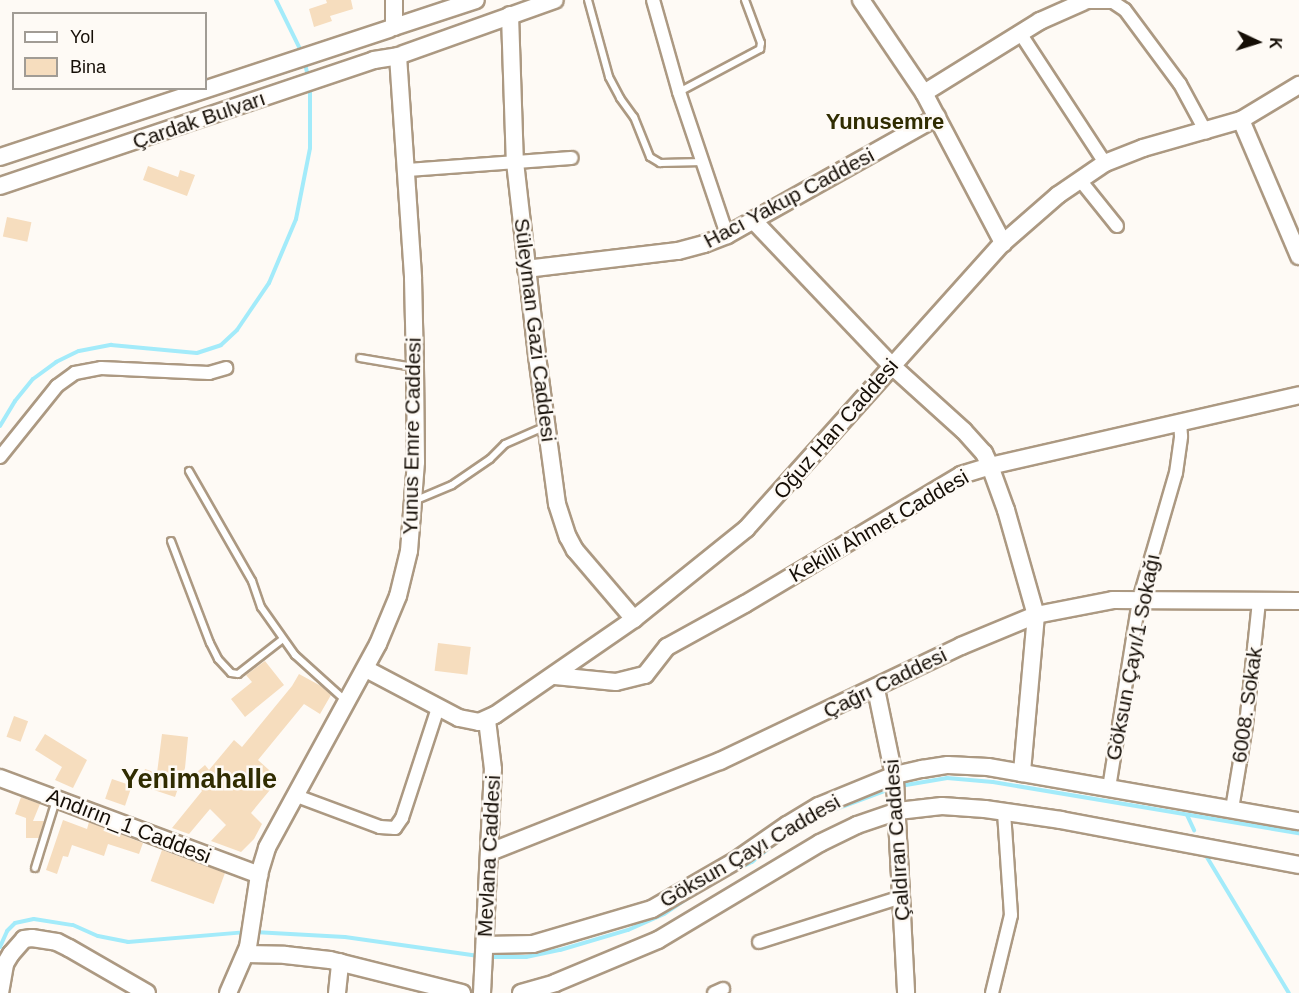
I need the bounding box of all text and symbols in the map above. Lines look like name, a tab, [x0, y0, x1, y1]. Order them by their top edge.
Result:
legend	[12, 12, 207, 90]
north arrow	[1227, 12, 1287, 72]
text: Yol	[70, 27, 94, 47]
text: K	[1267, 37, 1284, 50]
text: Bina	[70, 57, 106, 77]
street label: Çardak Bulvarı	[129, 85, 269, 155]
district label: Yunusemre	[826, 109, 944, 135]
street label: Hacı Yakup Caddesi	[699, 142, 879, 254]
street label: Süleyman Gazi Caddesi	[509, 217, 561, 443]
street label: Yunus Emre Caddesi	[398, 337, 426, 535]
street label: Oğuz Han Caddesi	[768, 354, 904, 504]
street label: Kekilli Ahmet Caddesi	[784, 464, 974, 588]
street label: Göksun Çayı/1 Sokağı	[1101, 551, 1165, 763]
street label: Çağrı Caddesi	[819, 642, 951, 724]
street label: 6008. Sokak	[1226, 645, 1268, 765]
street label: Çaldıran Caddesi	[879, 758, 915, 922]
district label: Yenimahalle	[121, 764, 277, 796]
street label: Mevlana Caddesi	[472, 774, 506, 938]
street label: Andırın_1 Caddesi	[43, 783, 215, 869]
street label: Göksun Çayı Caddesi	[655, 789, 845, 913]

